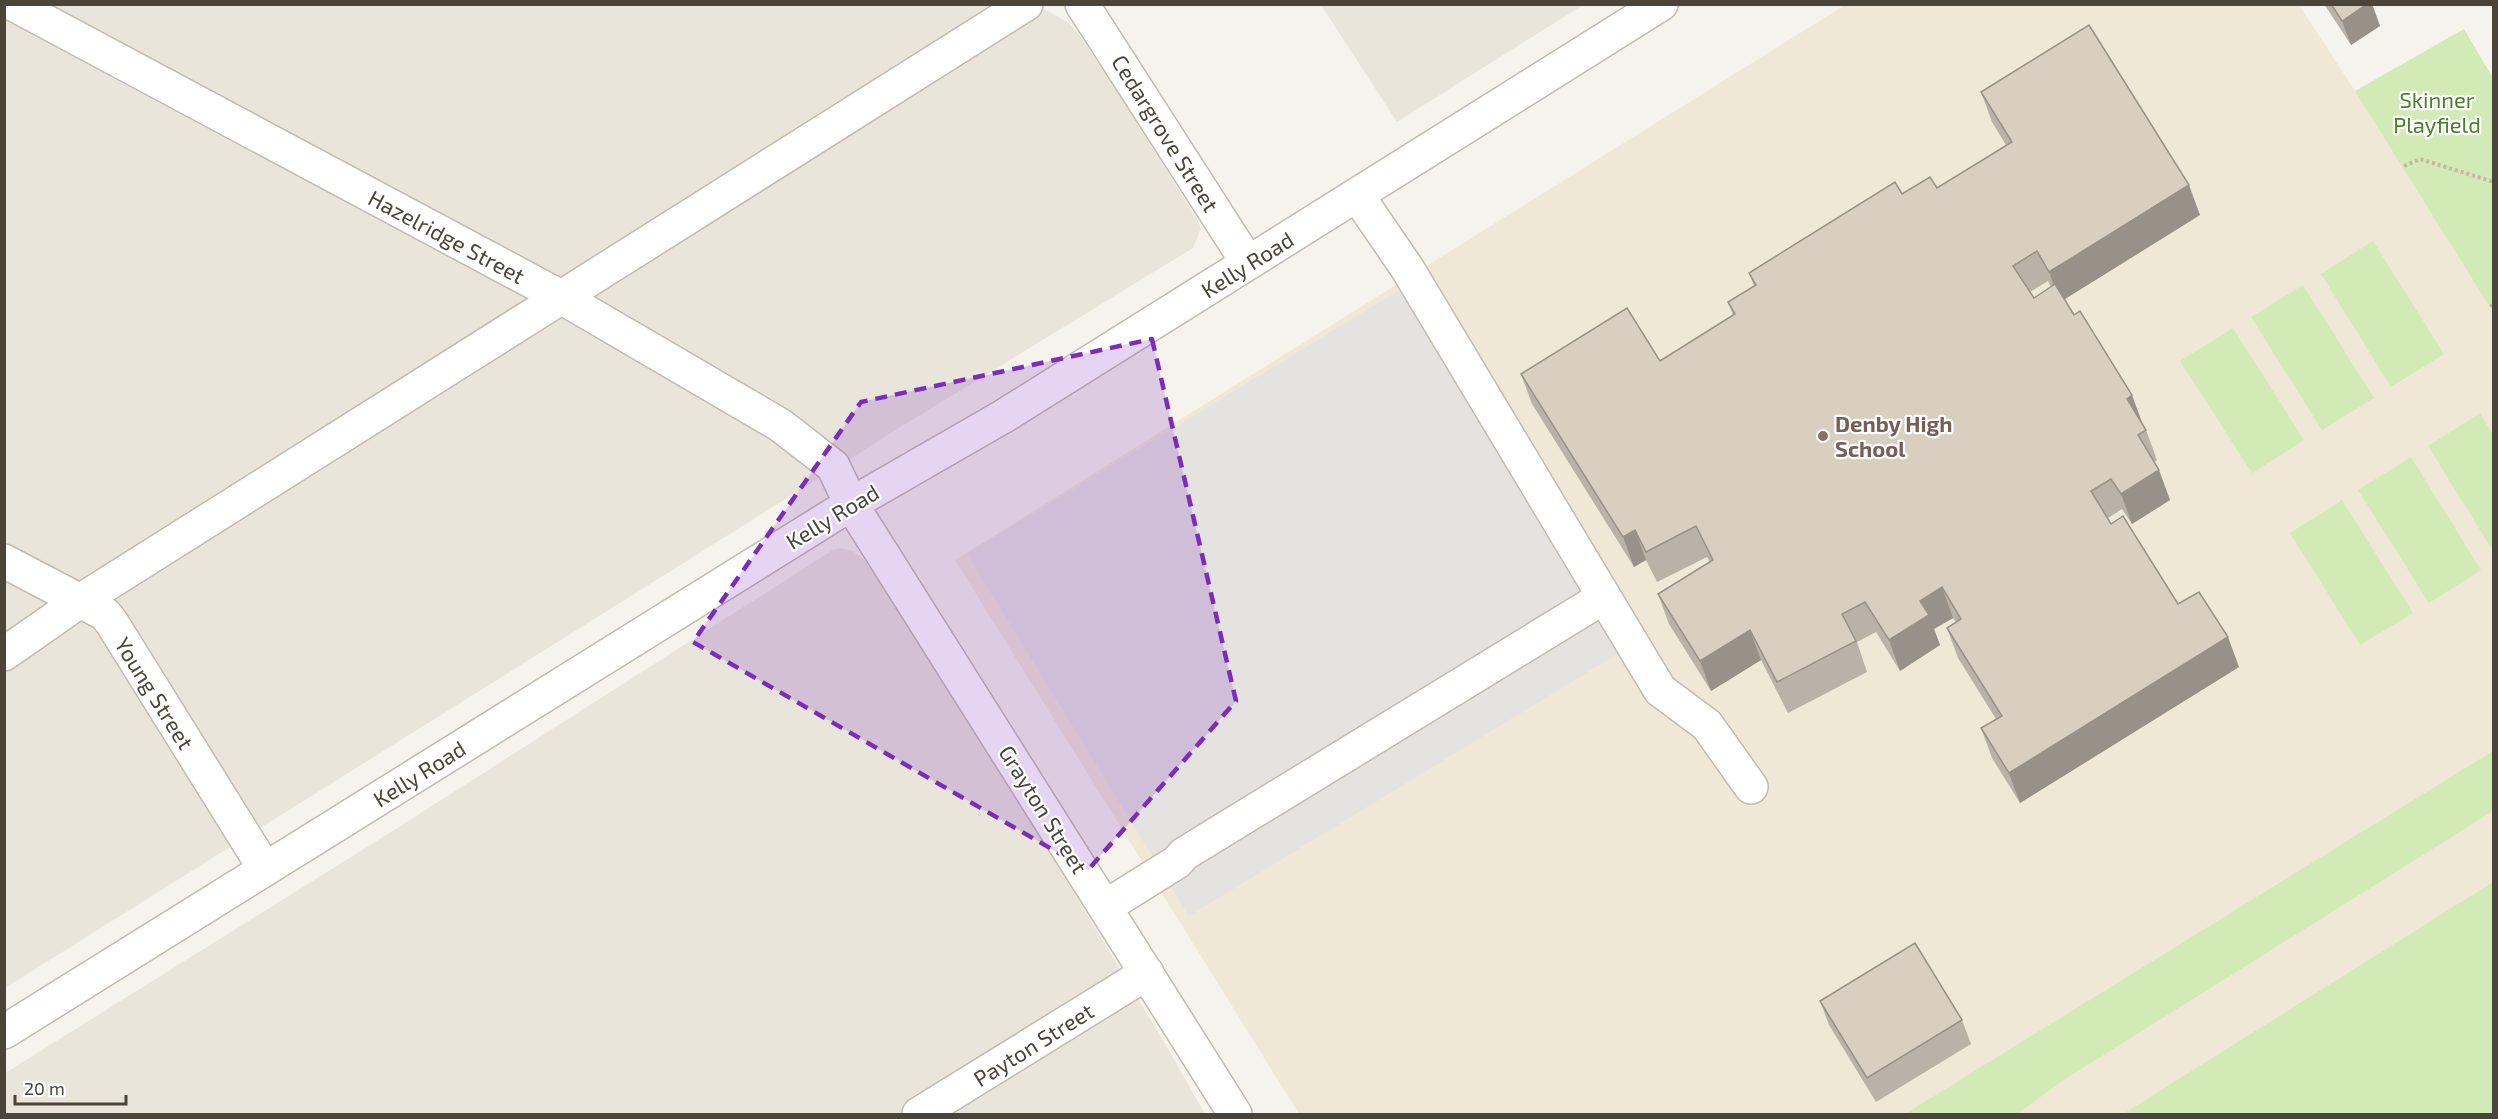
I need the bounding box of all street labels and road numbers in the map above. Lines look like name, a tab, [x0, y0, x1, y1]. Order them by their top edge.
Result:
street label: Cedargrove Street	[1107, 50, 1225, 216]
street label: Hazelridge Street	[364, 184, 530, 288]
street label: Kelly Road	[1196, 225, 1298, 303]
street label: Kelly Road	[781, 478, 883, 554]
street label: Young Street	[110, 632, 200, 754]
street label: Kelly Road	[368, 734, 470, 812]
street label: Grayton Street	[994, 740, 1094, 878]
street label: Payton Street	[968, 997, 1098, 1091]

